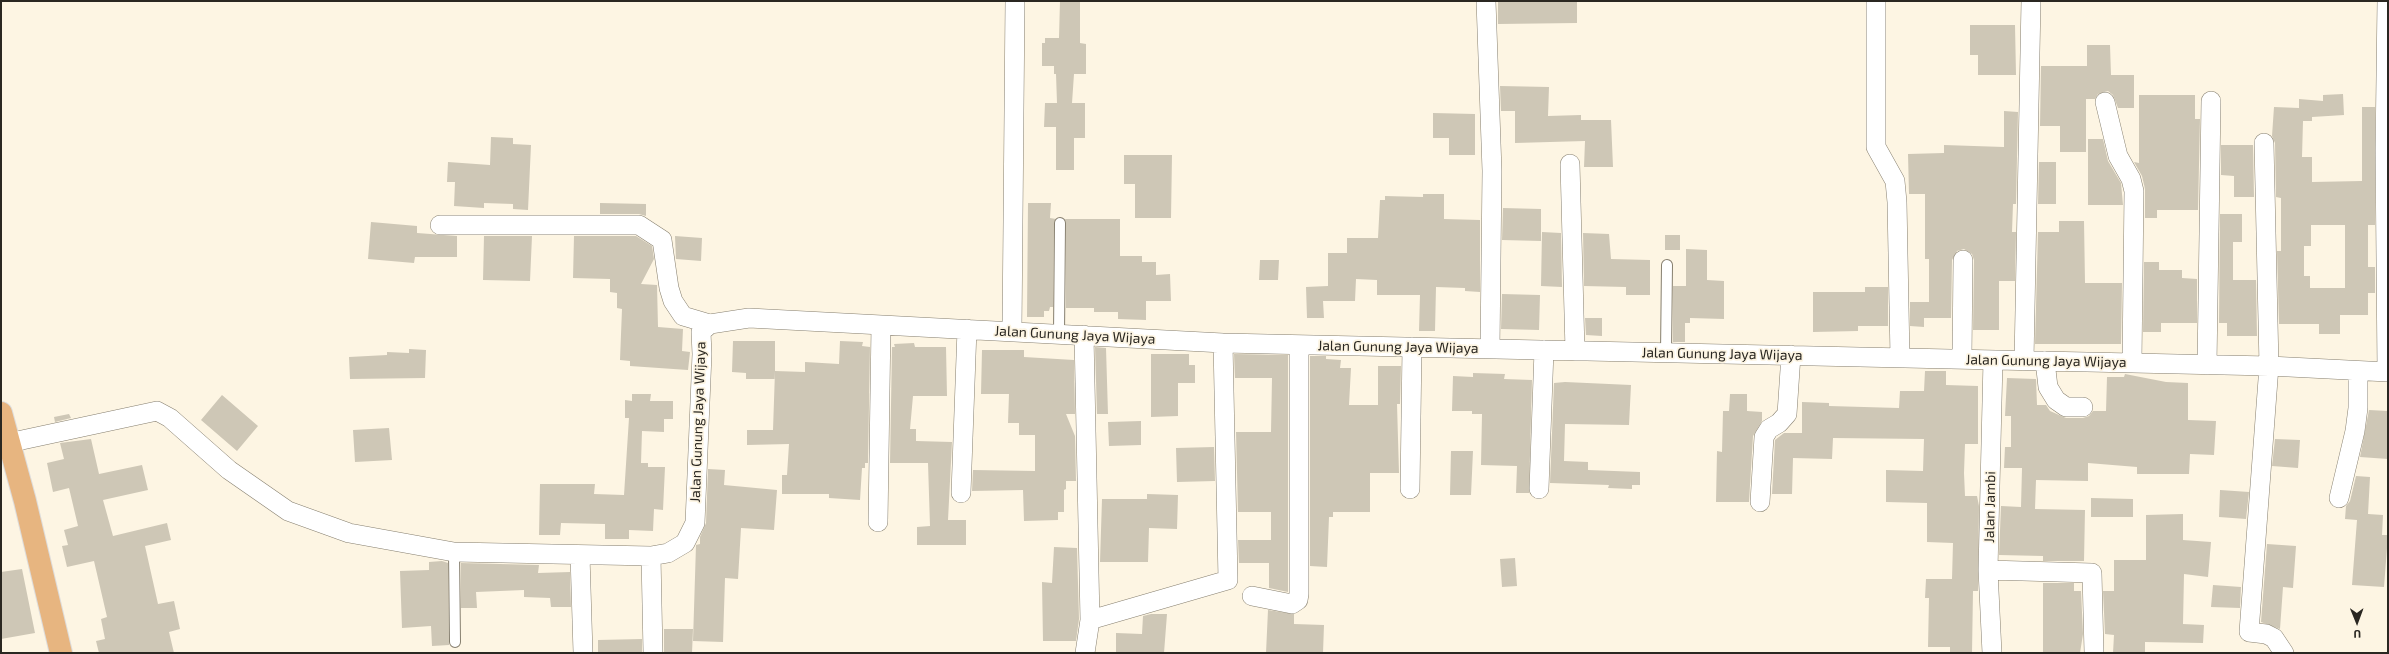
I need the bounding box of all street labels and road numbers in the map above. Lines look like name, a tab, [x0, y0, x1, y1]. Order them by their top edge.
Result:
street label: Jalan Gunung Jaya Wijaya	[994, 322, 1156, 348]
street label: Jalan Gunung Jaya Wijaya	[1317, 337, 1479, 357]
street label: Jalan Gunung Jaya Wijaya	[687, 341, 709, 503]
street label: Jalan Gunung Jaya Wijaya	[1641, 344, 1803, 364]
street label: Jalan Gunung Jaya Wijaya	[1965, 351, 2127, 371]
street label: Jalan Jambi	[1981, 471, 1999, 543]

